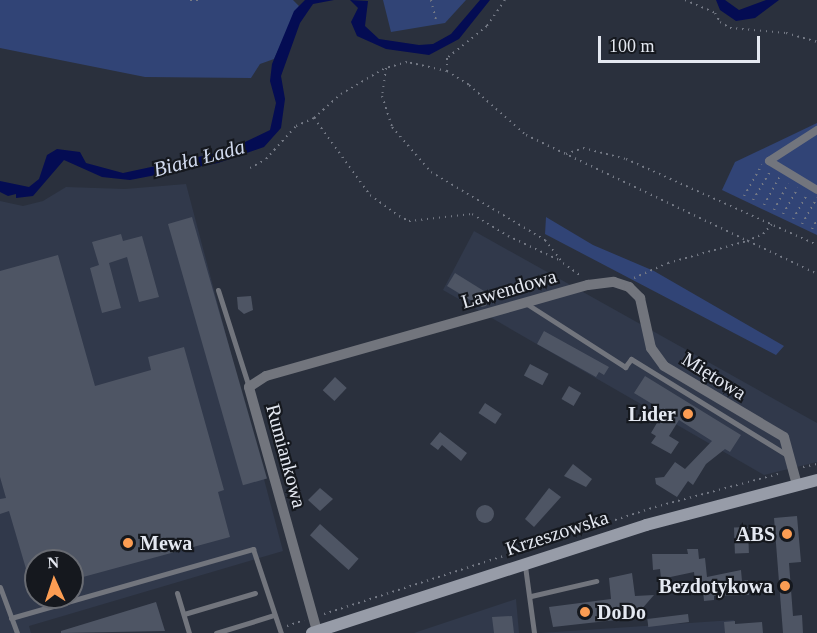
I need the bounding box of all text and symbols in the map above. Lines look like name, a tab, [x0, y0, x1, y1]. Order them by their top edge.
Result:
scale bar	[601, 24, 763, 62]
text: 100 m	[609, 36, 655, 56]
water label: Biała Łada	[150, 134, 248, 182]
street label: Lawendowa	[459, 264, 559, 314]
street label: Miętowa	[677, 347, 751, 405]
street label: Rumiankowa	[261, 401, 311, 511]
place label: Lider	[628, 402, 676, 426]
marker: Lider	[681, 407, 695, 421]
street label: Krzeszowska	[503, 505, 611, 561]
place label: ABS	[736, 522, 775, 546]
marker: ABS	[780, 527, 794, 541]
place label: Mewa	[140, 531, 192, 555]
marker: Mewa	[121, 536, 135, 550]
north arrow	[24, 549, 84, 609]
text: N	[47, 554, 59, 571]
place label: Bezdotykowa	[659, 574, 773, 598]
marker: Bezdotykowa	[778, 579, 792, 593]
place label: DoDo	[597, 600, 646, 624]
marker: DoDo	[578, 605, 592, 619]

